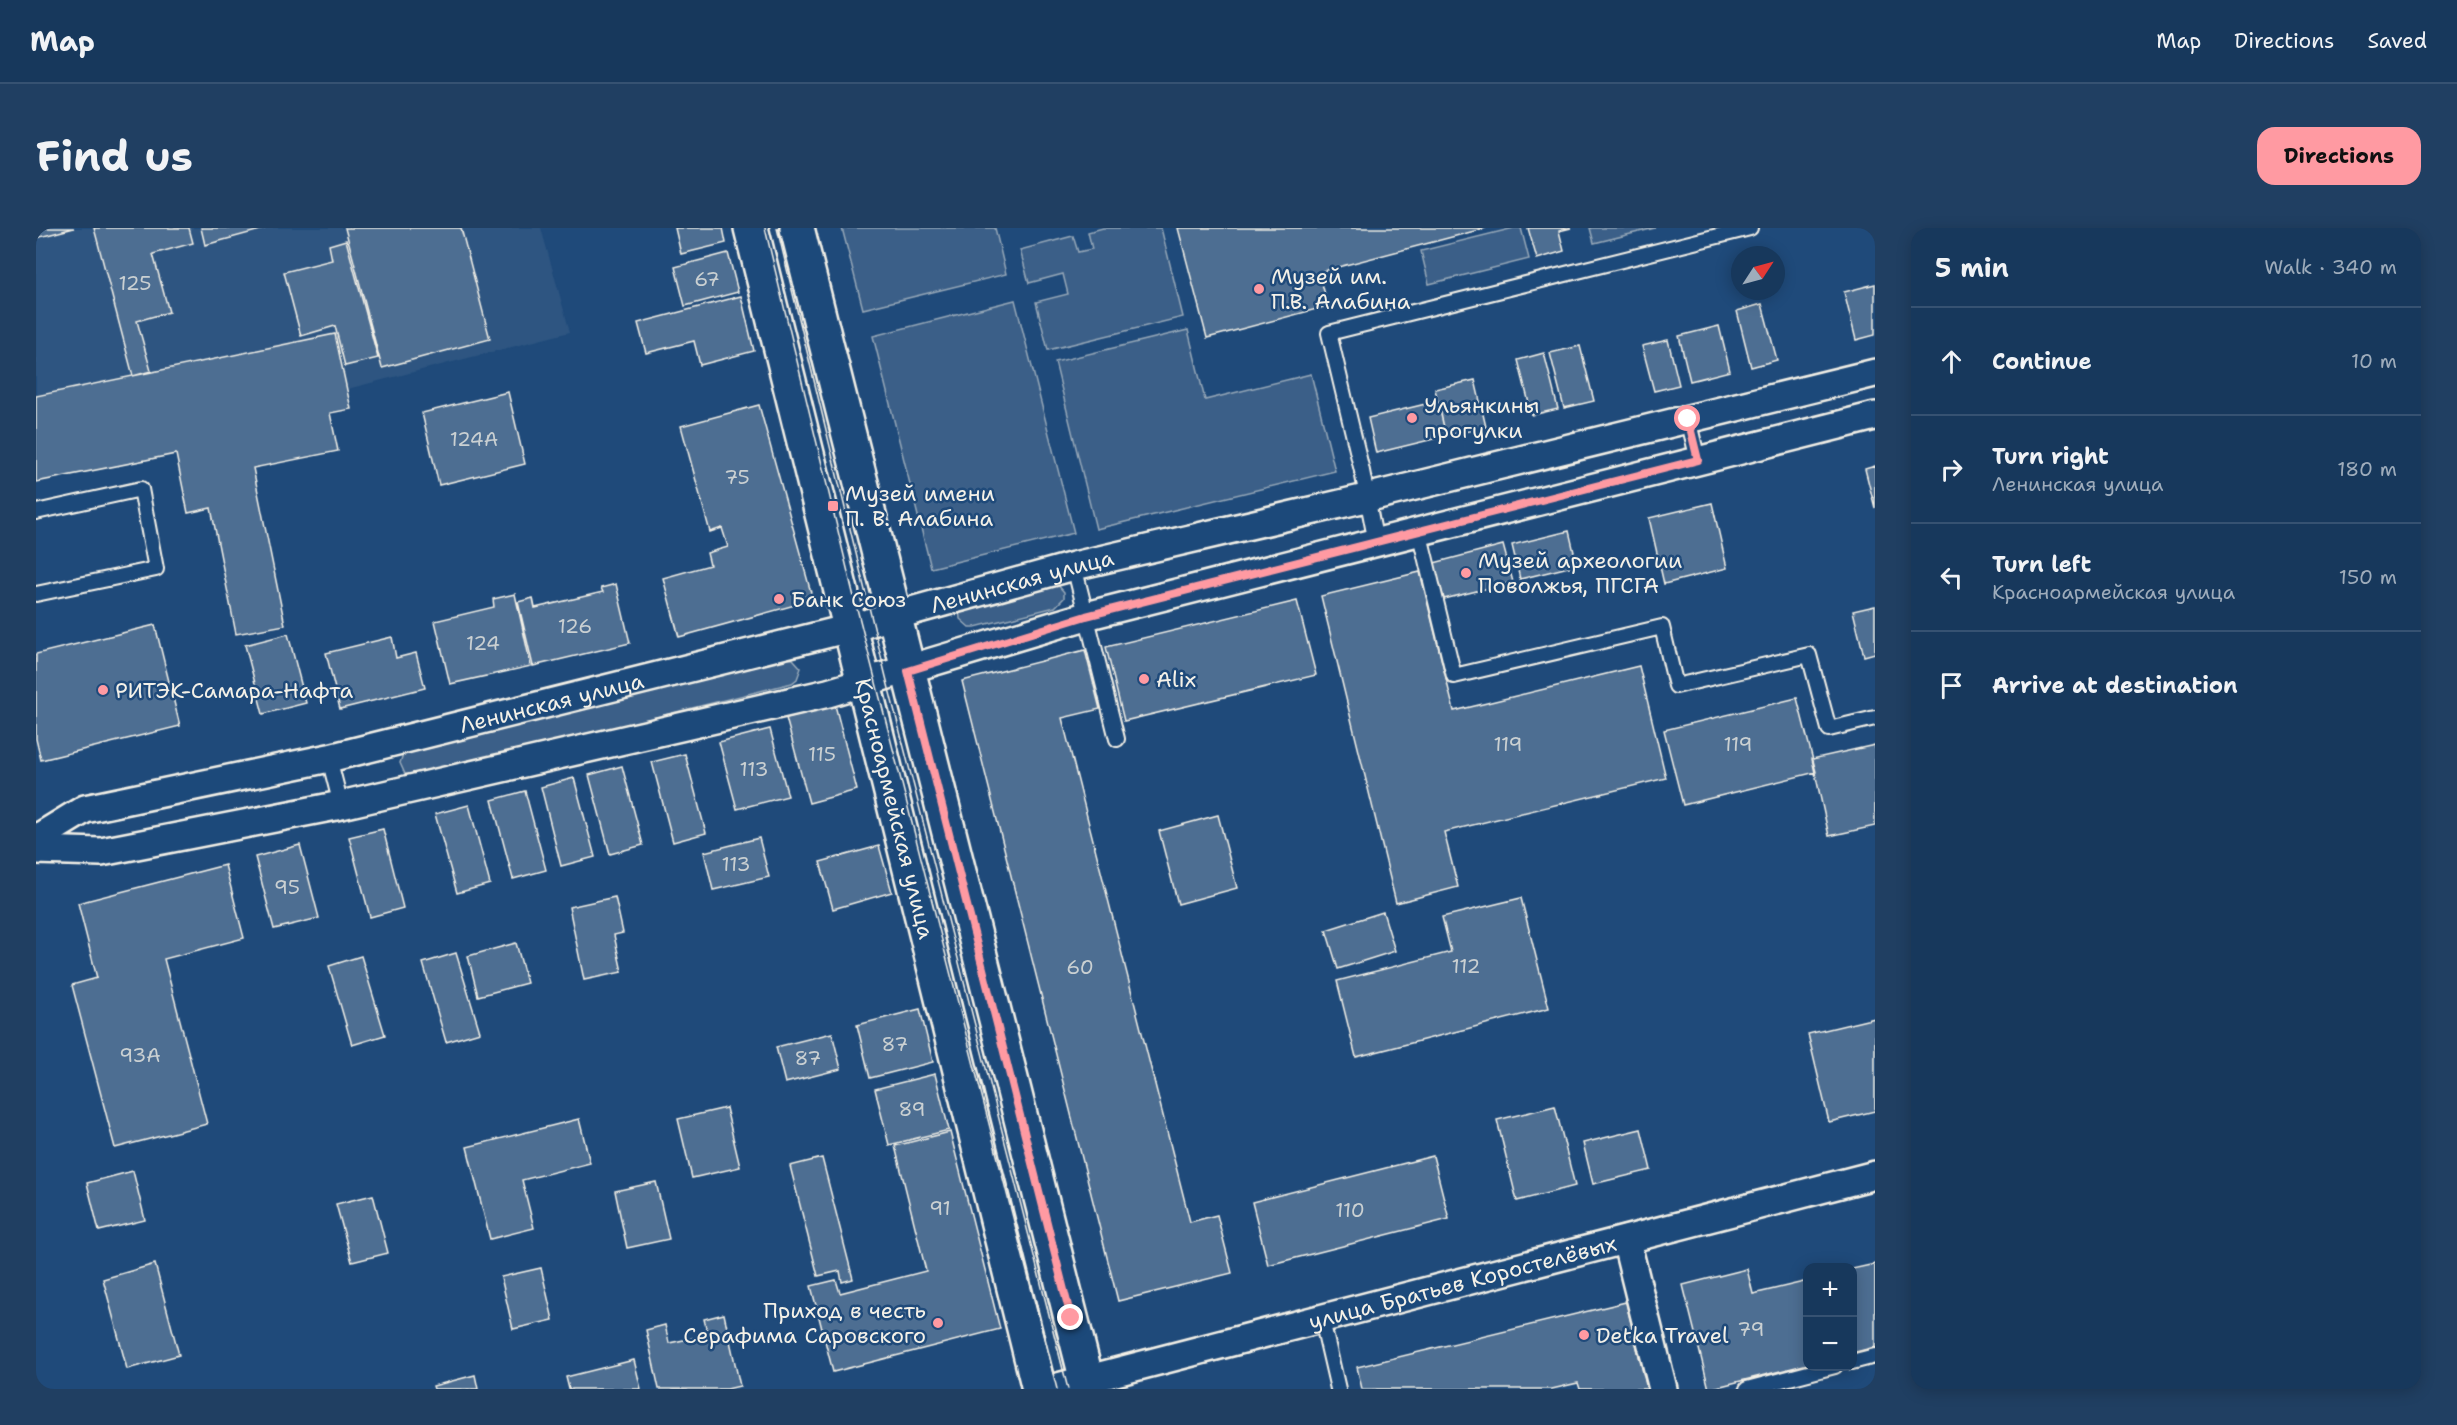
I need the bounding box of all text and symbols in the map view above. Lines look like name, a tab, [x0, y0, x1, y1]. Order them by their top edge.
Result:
text: Map	[30, 22, 95, 60]
text: Map	[2156, 27, 2201, 55]
text: Directions	[2234, 27, 2334, 55]
text: Saved	[2367, 27, 2427, 55]
button: Directions	[2257, 127, 2421, 185]
text: Find us	[36, 128, 193, 184]
north arrow	[1731, 246, 1785, 300]
text: 5 min	[1935, 250, 2009, 285]
text: Walk · 340 m	[2264, 254, 2397, 280]
place label: Музей им. П.В. Алабина	[1271, 262, 1411, 316]
house number: 67	[694, 266, 720, 292]
house number: 125	[118, 270, 152, 296]
marker: Музей им. П.В. Алабина	[1252, 282, 1266, 296]
icon: ahead	[1935, 345, 1968, 378]
text: Continue	[1992, 347, 2092, 376]
text: 10 m	[2351, 348, 2397, 374]
place label: Ульянкины прогулки	[1424, 391, 1540, 445]
route start	[1674, 405, 1700, 431]
marker: Ульянкины прогулки	[1405, 411, 1419, 425]
house number: 124А	[450, 426, 498, 452]
text: Turn right	[1992, 442, 2109, 471]
icon: right	[1935, 453, 1968, 486]
text: 180 m	[2337, 456, 2397, 482]
house number: 75	[724, 464, 750, 490]
text: Ленинская улица	[1992, 471, 2163, 497]
place label: Музей имени П. В. Алабина	[845, 479, 995, 533]
marker: Музей имени П. В. Алабина	[826, 499, 840, 513]
street label: Ленинская улица	[927, 543, 1117, 620]
place label: Музей археологии Поволжья, ПГСГА	[1478, 546, 1682, 600]
text: Turn left	[1992, 550, 2091, 579]
icon: left	[1935, 561, 1968, 594]
text: 150 m	[2339, 564, 2397, 590]
marker: Музей археологии Поволжья, ПГСГА	[1459, 566, 1473, 580]
text: Красноармейская улица	[1992, 579, 2235, 605]
place label: Банк Союз	[791, 585, 906, 614]
marker: Банк Союз	[772, 592, 786, 606]
house number: 126	[558, 613, 592, 639]
house number: 124	[466, 630, 500, 656]
place label: Alix	[1156, 665, 1196, 694]
street label: Ленинская улица	[457, 666, 647, 740]
icon: arrive	[1935, 669, 1968, 702]
text: Arrive at destination	[1992, 671, 2238, 700]
marker: Alix	[1137, 672, 1151, 686]
street label: Красноармейская улица	[848, 675, 941, 942]
place label: РИТЭК-Самара-Нафта	[115, 676, 354, 705]
marker: РИТЭК-Самара-Нафта	[96, 683, 110, 697]
house number: 119	[1493, 731, 1523, 757]
house number: 119	[1723, 731, 1753, 757]
house number: 115	[808, 741, 836, 767]
house number: 113	[739, 756, 769, 782]
house number: 113	[721, 851, 751, 877]
house number: 95	[274, 874, 300, 900]
house number: 112	[1452, 953, 1481, 979]
house number: 60	[1066, 954, 1094, 980]
house number: 87	[882, 1031, 908, 1057]
house number: 93А	[119, 1042, 161, 1068]
house number: 87	[795, 1045, 821, 1071]
house number: 89	[899, 1096, 926, 1122]
house number: 91	[929, 1195, 951, 1221]
house number: 110	[1335, 1197, 1365, 1223]
street label: улица Братьев Коростелёвых	[1305, 1229, 1620, 1336]
map controls	[1803, 1263, 1857, 1371]
button: +	[1803, 1263, 1857, 1317]
place label: Приход в честь Серафима Саровского	[683, 1296, 926, 1350]
route end	[1057, 1304, 1083, 1330]
marker: Приход в честь Серафима Саровского	[931, 1316, 945, 1330]
house number: 79	[1737, 1316, 1765, 1342]
button: −	[1803, 1317, 1857, 1371]
place label: Detka Travel	[1596, 1321, 1729, 1350]
marker: Detka Travel	[1577, 1328, 1591, 1342]

